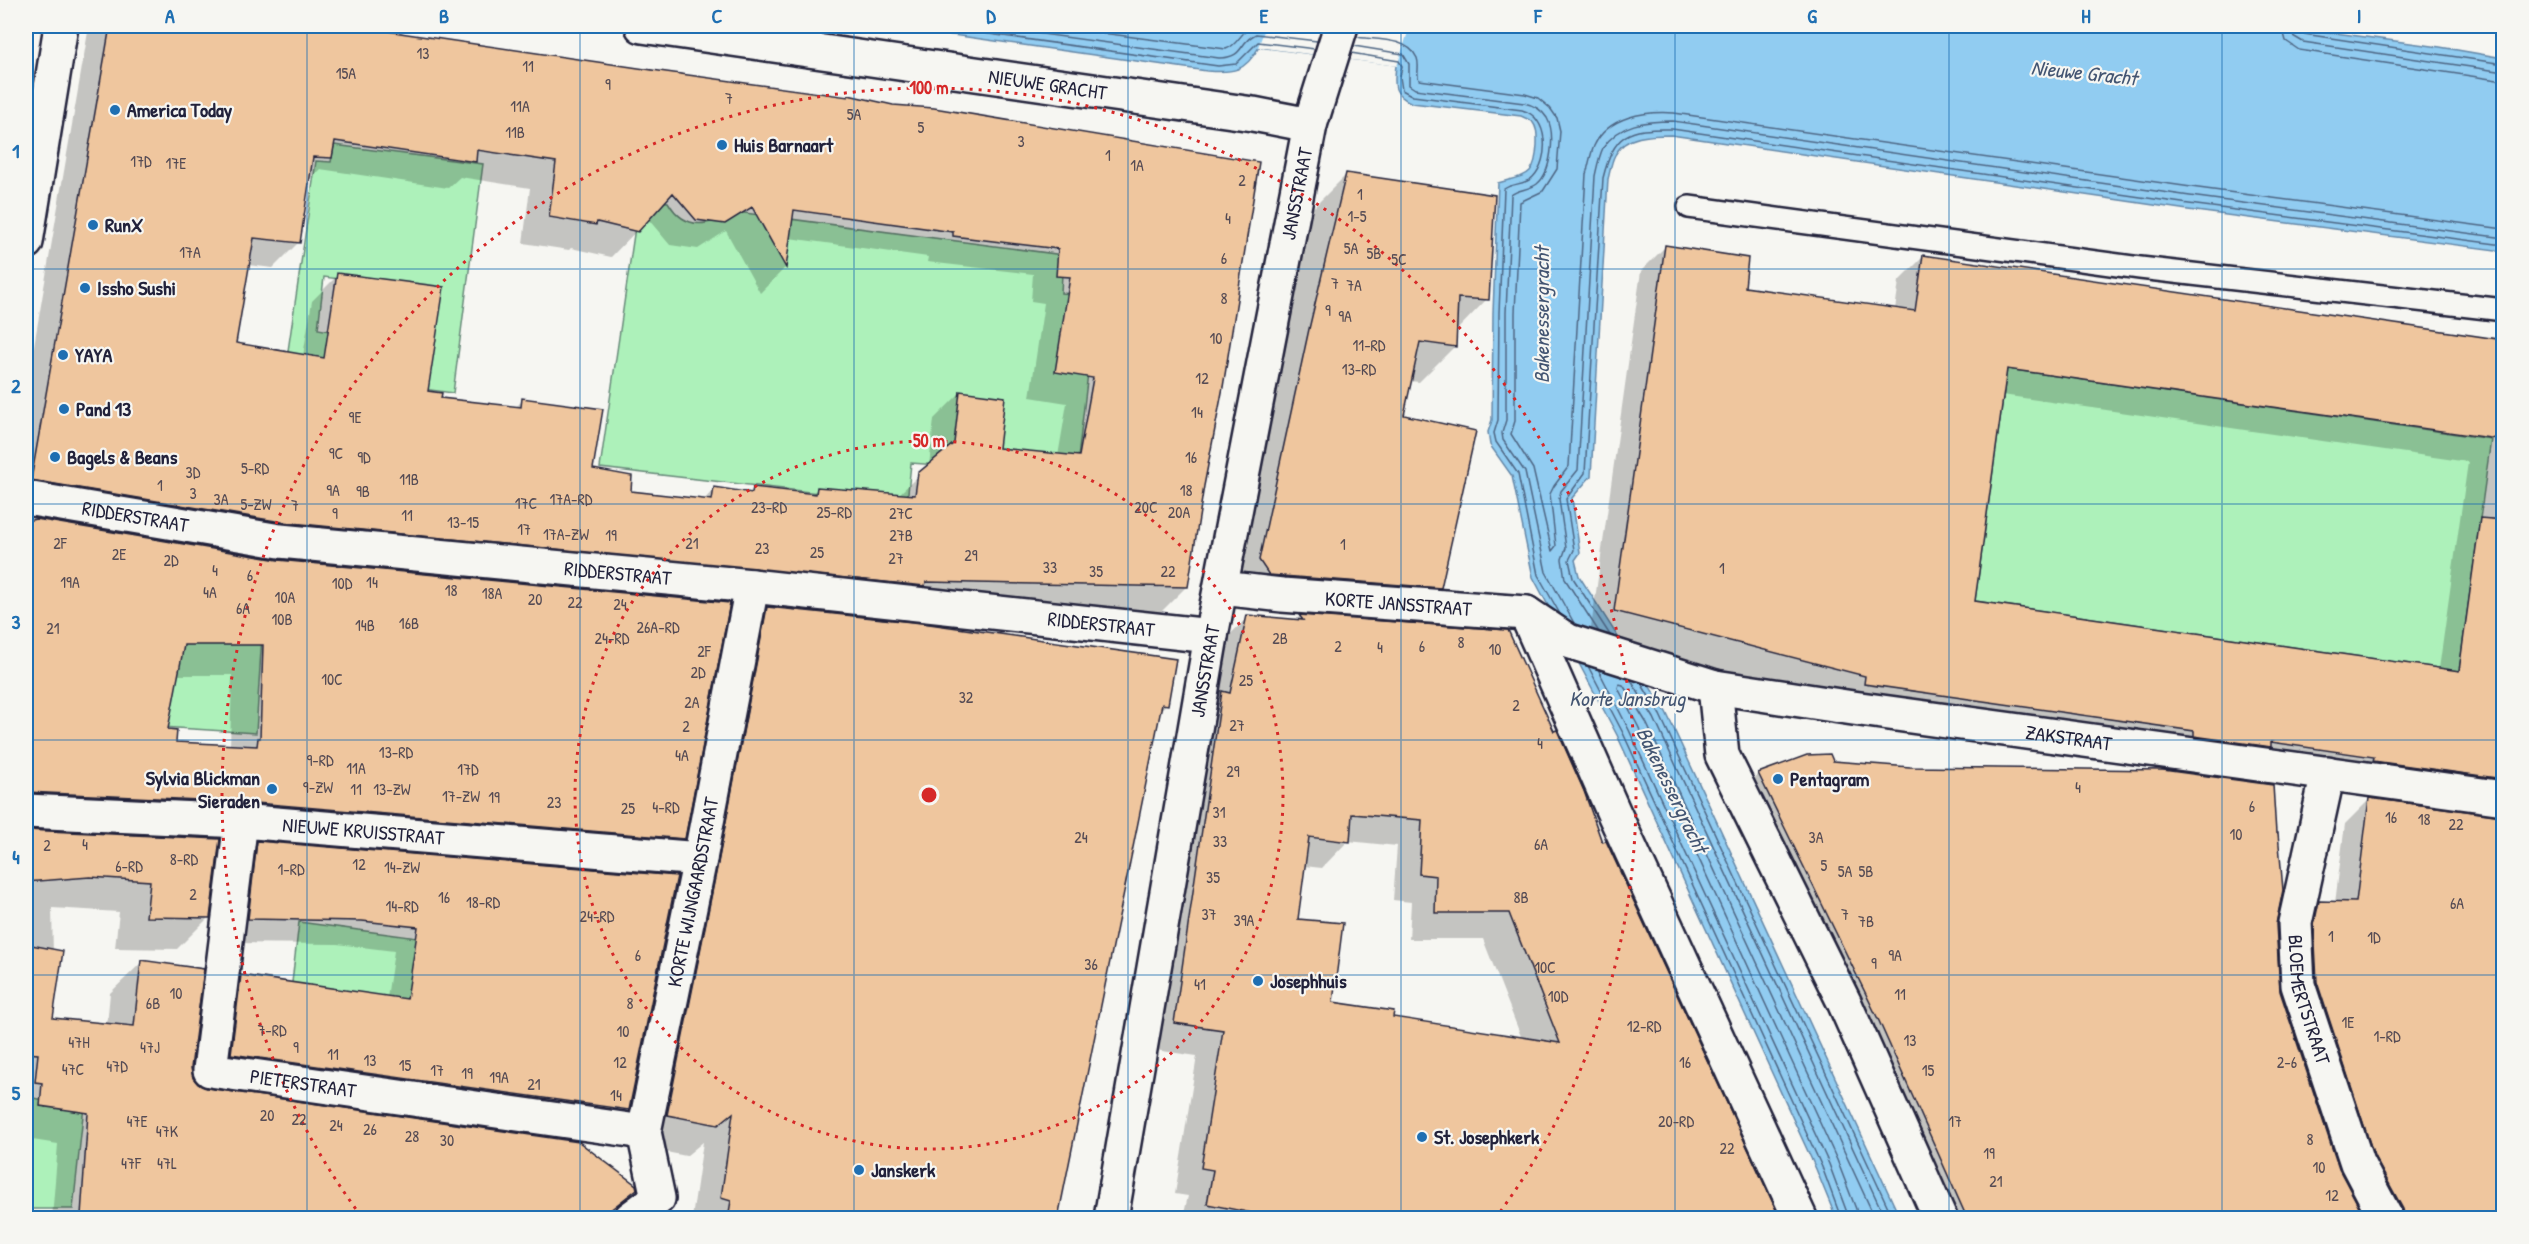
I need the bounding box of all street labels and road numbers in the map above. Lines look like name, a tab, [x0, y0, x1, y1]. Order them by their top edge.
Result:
street label: NIEUWE GRACHT	[987, 62, 1109, 106]
street label: JANSSTRAAT	[1274, 145, 1318, 242]
street label: RIDDERSTRAAT	[80, 494, 191, 538]
street label: RIDDERSTRAAT	[563, 554, 673, 591]
street label: KORTE JANSSTRAAT	[1324, 584, 1473, 622]
street label: RIDDERSTRAAT	[1046, 604, 1157, 643]
street label: JANSSTRAAT	[1183, 622, 1226, 719]
street label: ZAKSTRAAT	[2024, 718, 2114, 757]
street label: KORTE WIJNGAARDSTRAAT	[660, 794, 725, 989]
street label: NIEUWE KRUISSTRAAT	[282, 810, 446, 851]
street label: BLOEMERTSTRAAT	[2283, 934, 2338, 1068]
street label: PIETERSTRAAT	[248, 1062, 359, 1104]

